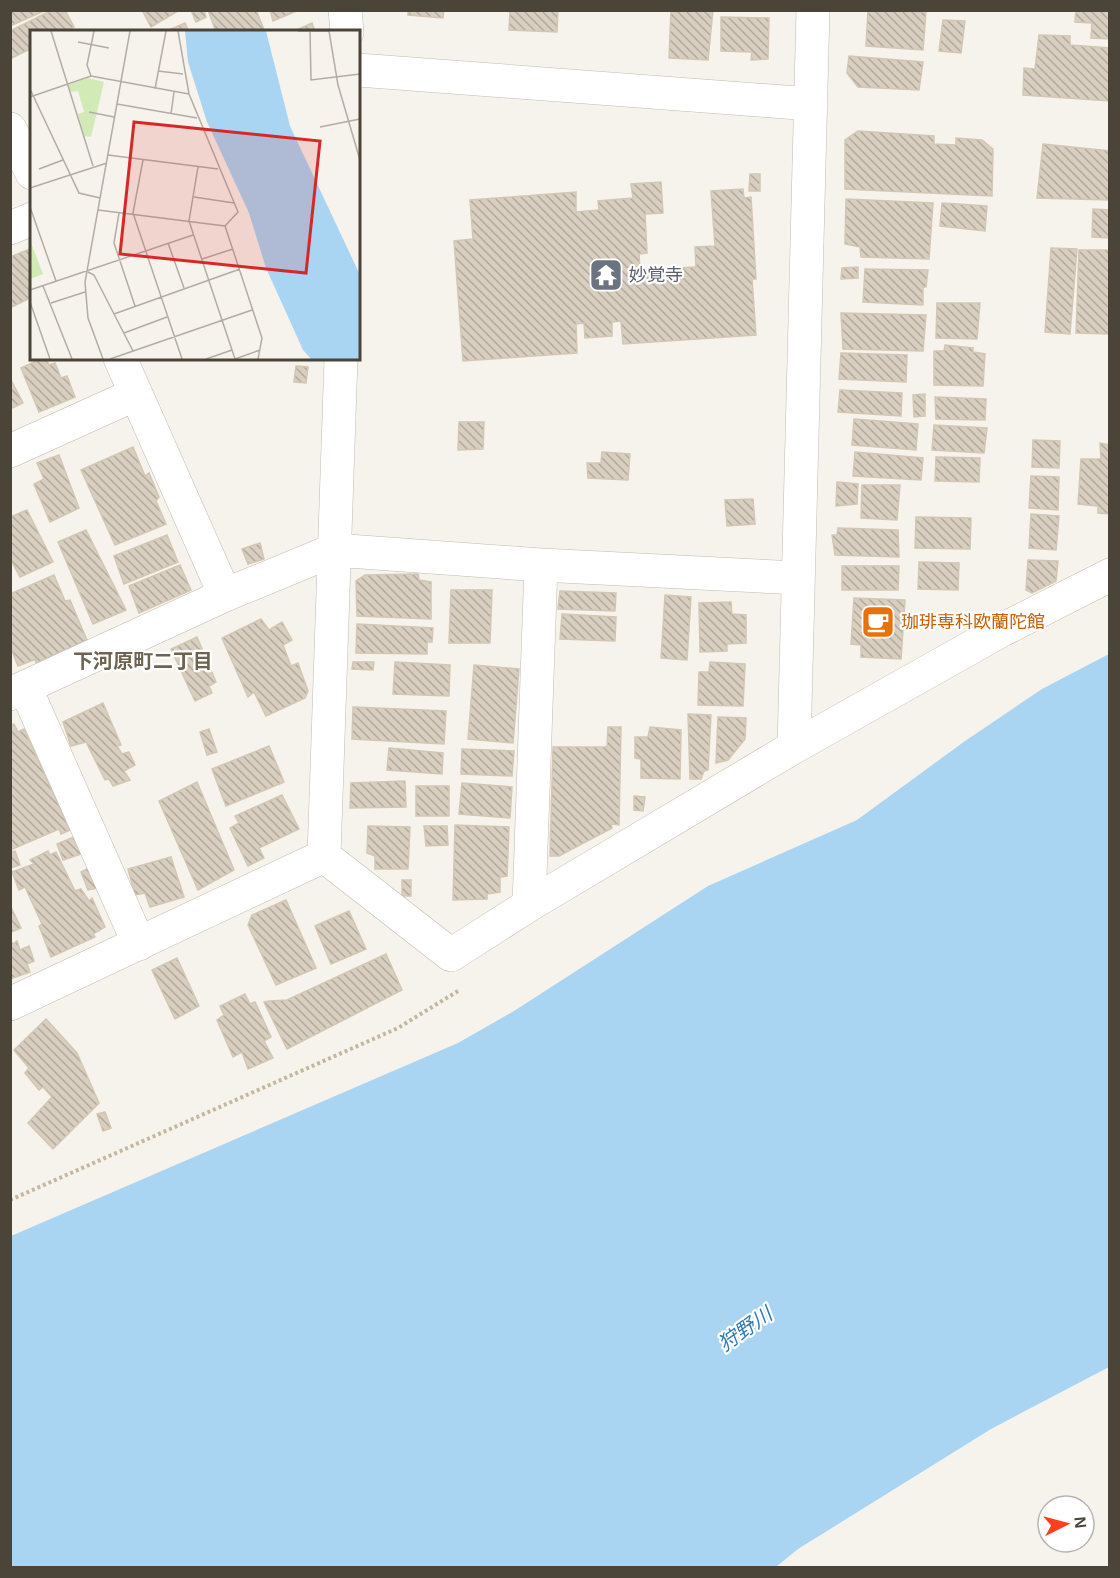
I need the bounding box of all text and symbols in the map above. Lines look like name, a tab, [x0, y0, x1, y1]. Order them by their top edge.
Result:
inset map	[30, 30, 360, 360]
temple icon: 妙覚寺	[588, 257, 624, 293]
place label: 妙覚寺	[629, 265, 683, 285]
cafe icon: 珈琲専科欧蘭陀館	[860, 604, 896, 640]
place label: 珈琲専科欧蘭陀館	[901, 612, 1045, 632]
district label: 下河原町二丁目	[73, 650, 213, 672]
water label: 狩野川	[714, 1302, 778, 1355]
north arrow	[1036, 1494, 1096, 1554]
text: N	[1071, 1516, 1089, 1529]

